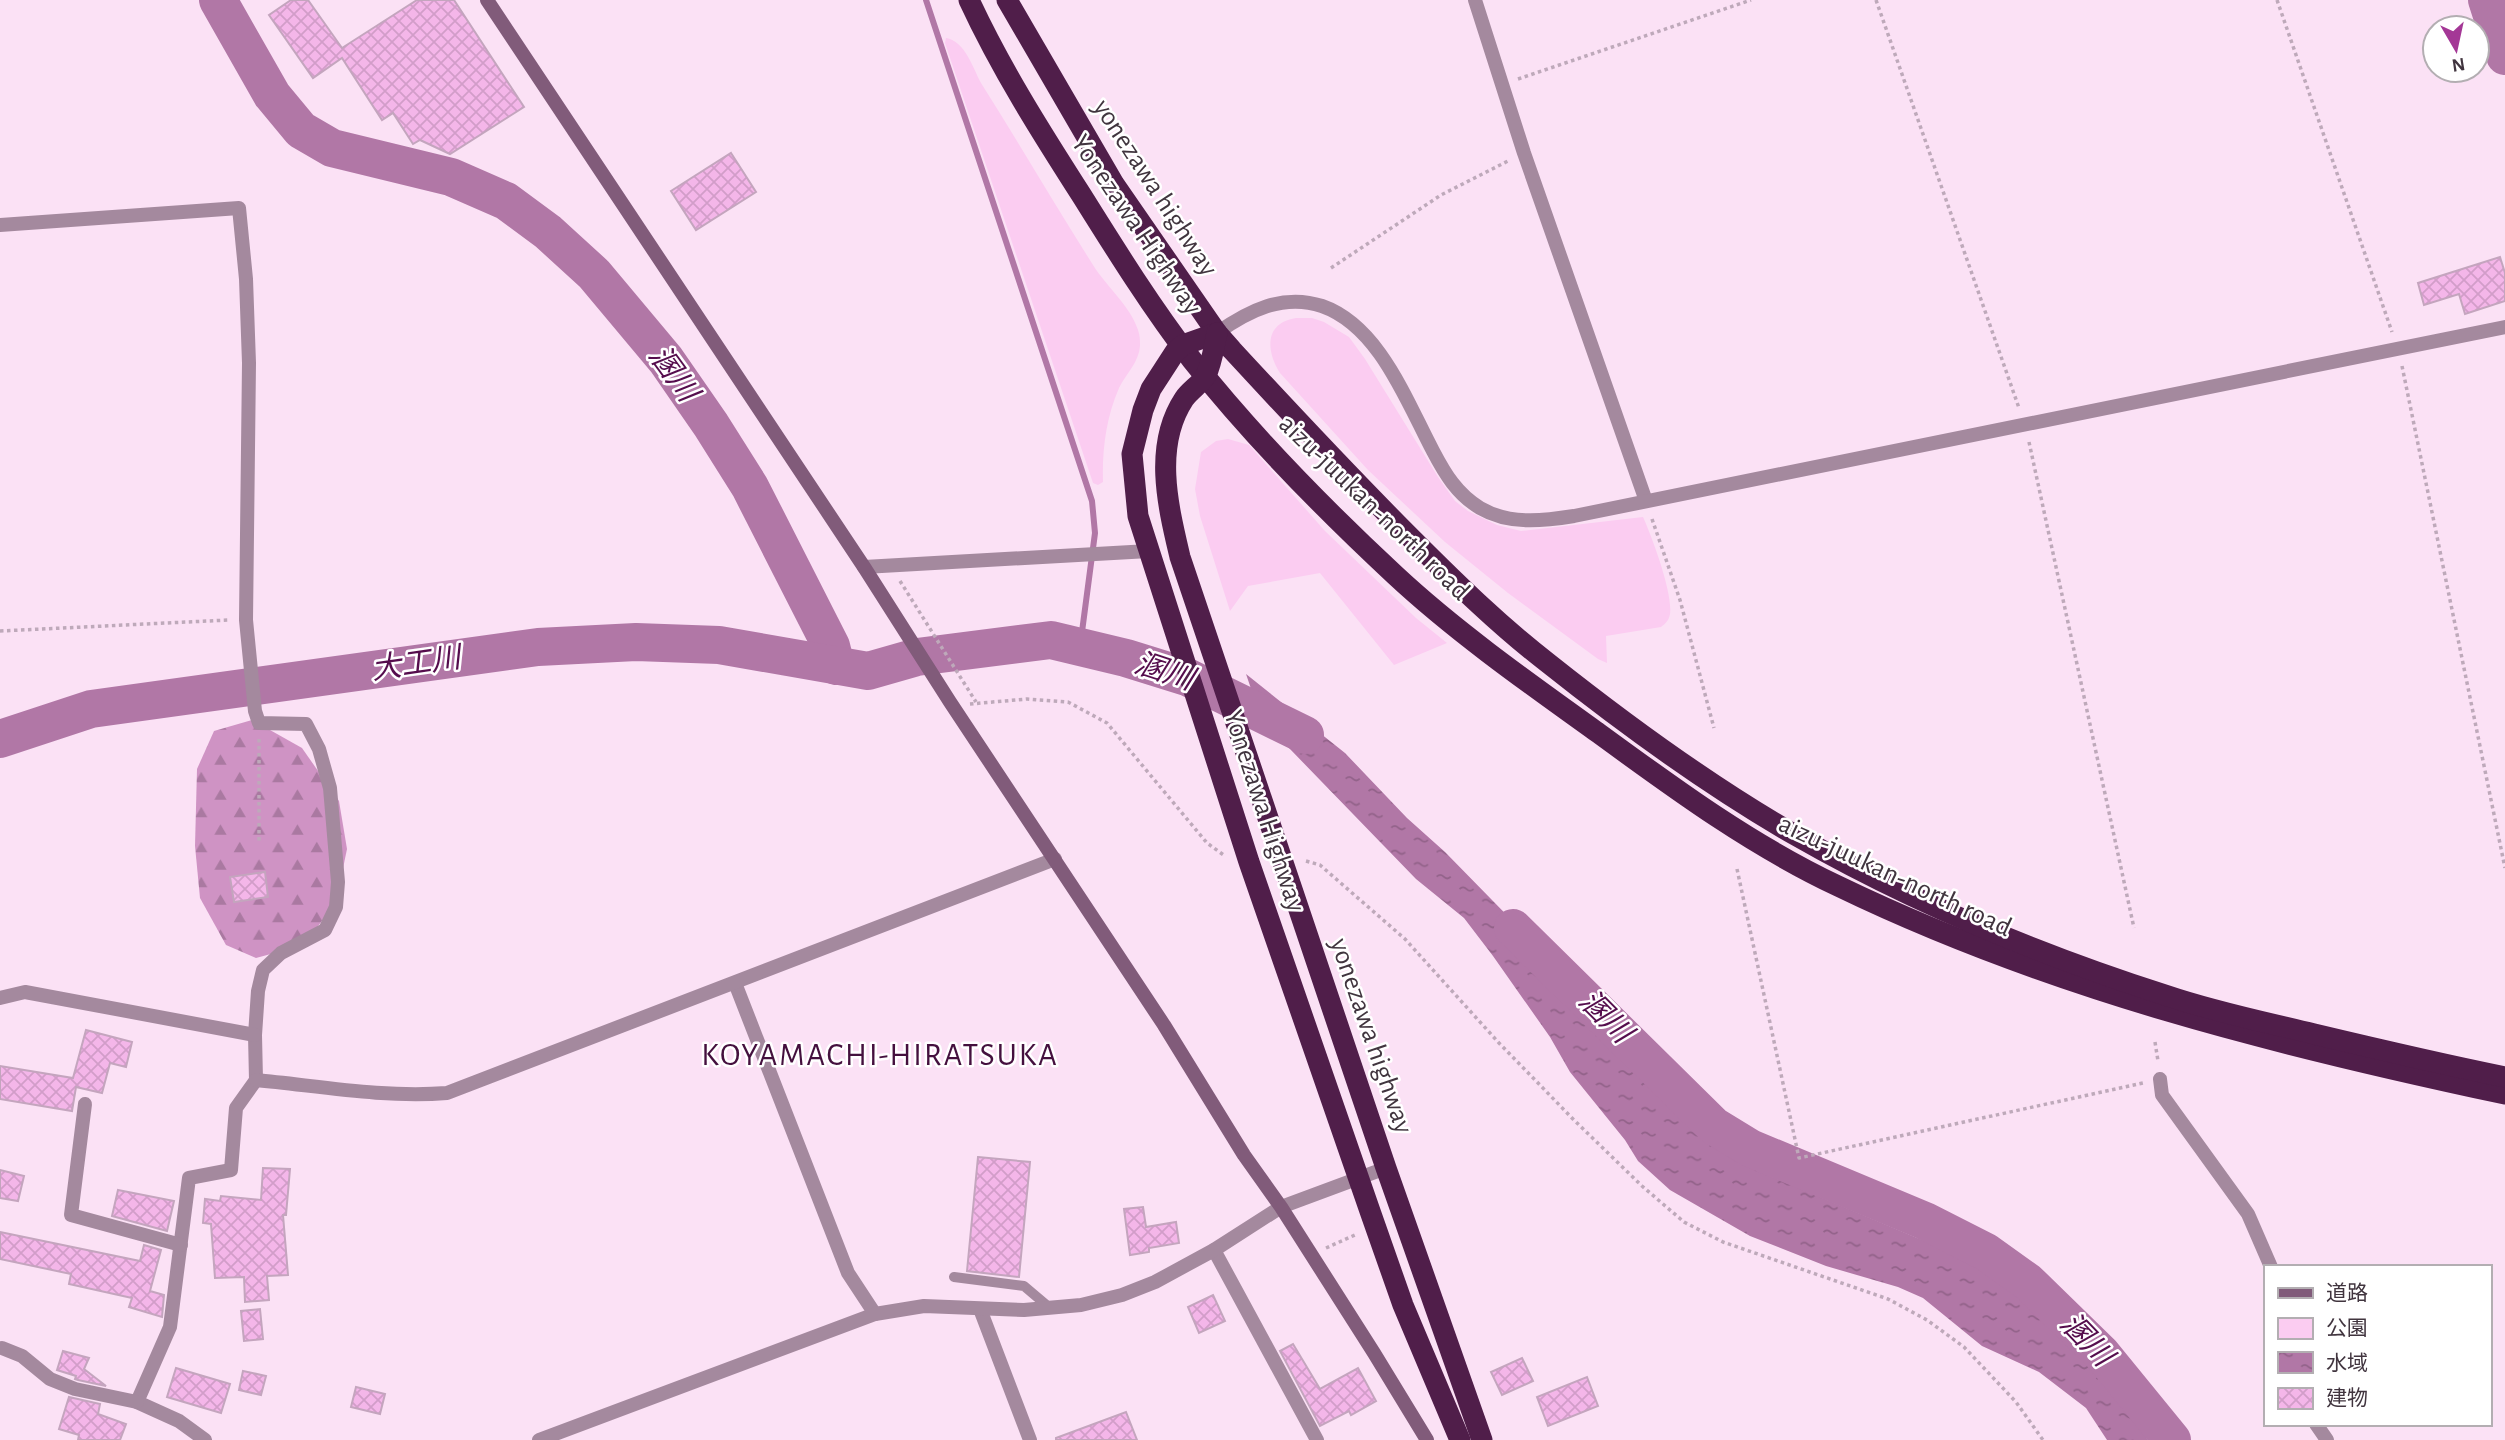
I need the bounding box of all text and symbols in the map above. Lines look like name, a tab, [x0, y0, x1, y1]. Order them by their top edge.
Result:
north arrow	[2421, 14, 2491, 84]
text: N	[2450, 54, 2466, 75]
street label: yonezawa highway	[1087, 94, 1222, 281]
street label: Yonezawa Highway	[1066, 130, 1206, 320]
water label: 溷川	[643, 340, 705, 410]
street label: aizu-juukan-north road	[1273, 410, 1475, 606]
water label: 大工川	[369, 640, 466, 685]
water label: 溷川	[1131, 648, 1200, 696]
street label: Yonezawa Highway	[1218, 707, 1310, 915]
street label: aizu-juukan-north road	[1774, 810, 2016, 942]
street label: yonezawa highway	[1324, 934, 1418, 1137]
water label: 溷川	[1573, 984, 1640, 1051]
district label: KOYAMACHI-HIRATSUKA	[701, 1039, 1059, 1071]
legend	[2264, 1265, 2491, 1426]
text: 道路	[2326, 1282, 2368, 1304]
water label: 溷川	[2054, 1307, 2120, 1374]
text: 公園	[2326, 1318, 2368, 1339]
text: 水域	[2326, 1352, 2368, 1374]
text: 建物	[2326, 1387, 2368, 1409]

